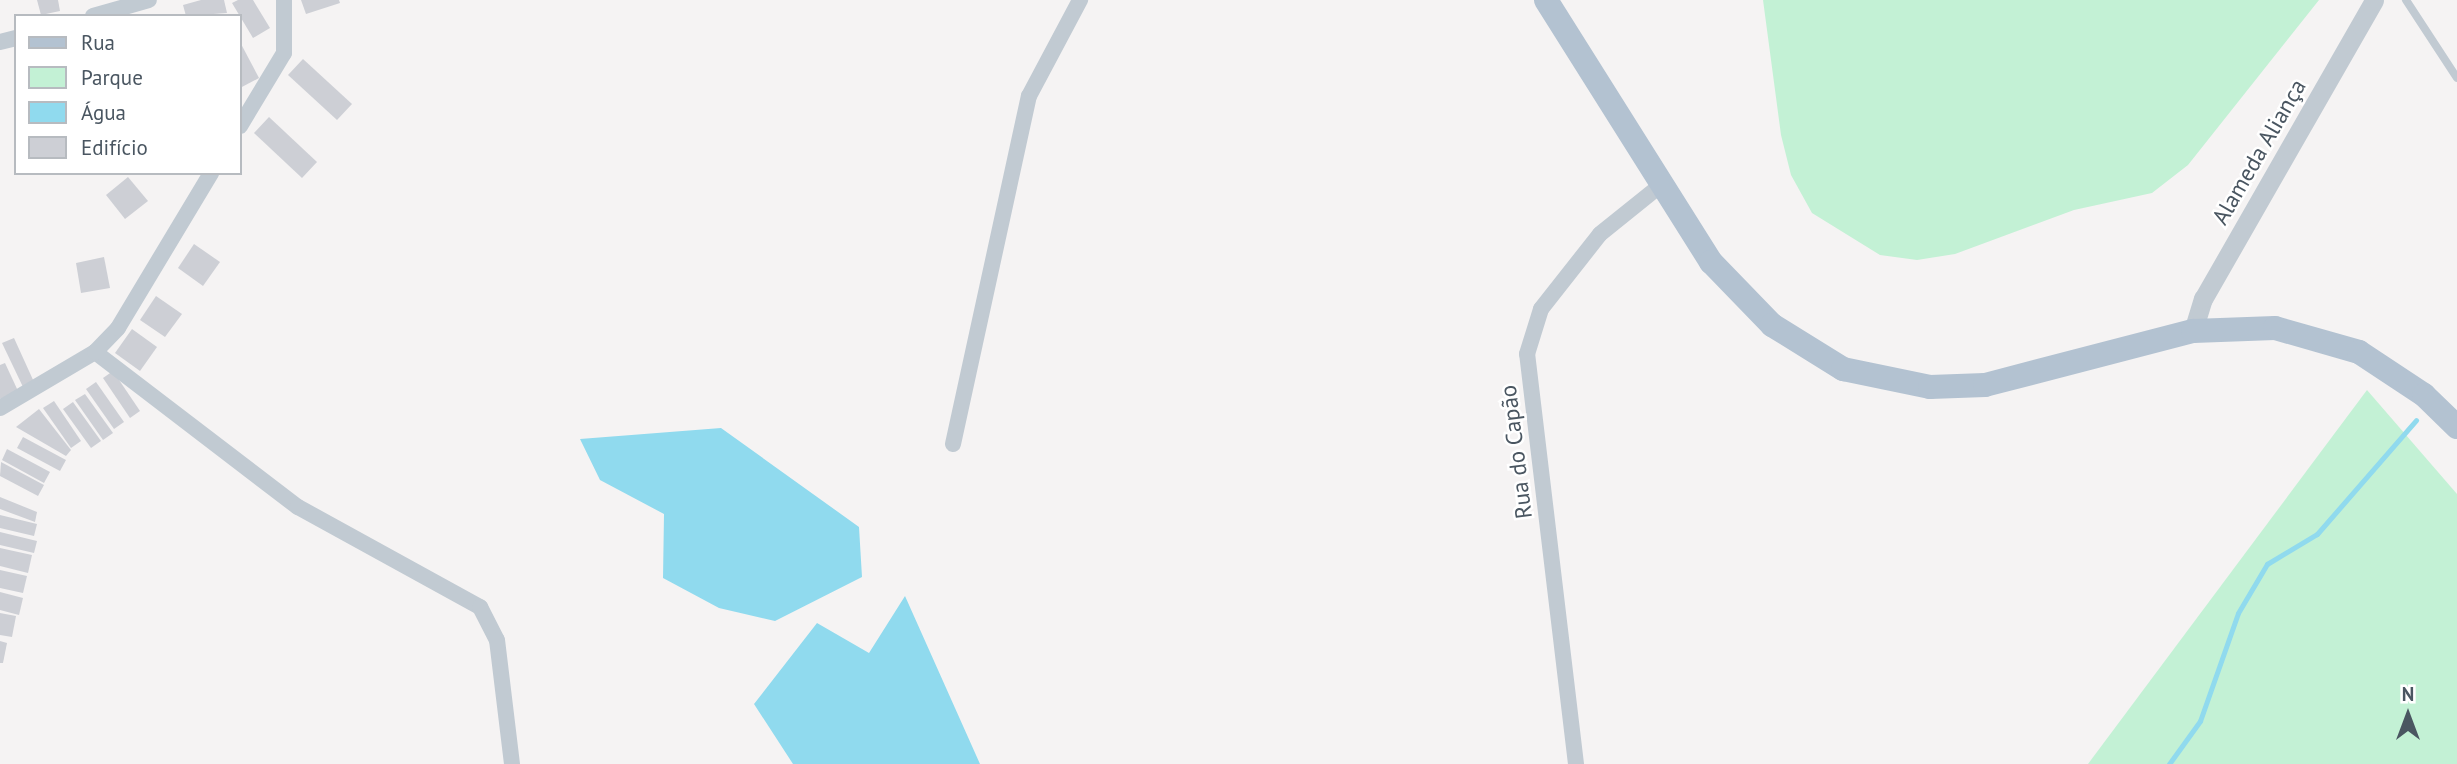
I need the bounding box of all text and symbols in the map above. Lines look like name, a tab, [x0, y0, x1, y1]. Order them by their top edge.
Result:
legend	[14, 14, 242, 175]
text: Rua	[81, 29, 115, 56]
text: Parque	[81, 64, 143, 91]
street label: Alameda Aliança	[2206, 74, 2312, 230]
text: Água	[81, 99, 126, 126]
text: Edifício	[81, 134, 148, 161]
street label: Rua do Capão	[1494, 384, 1538, 520]
north arrow	[2373, 680, 2443, 750]
text: N	[2402, 682, 2414, 706]

